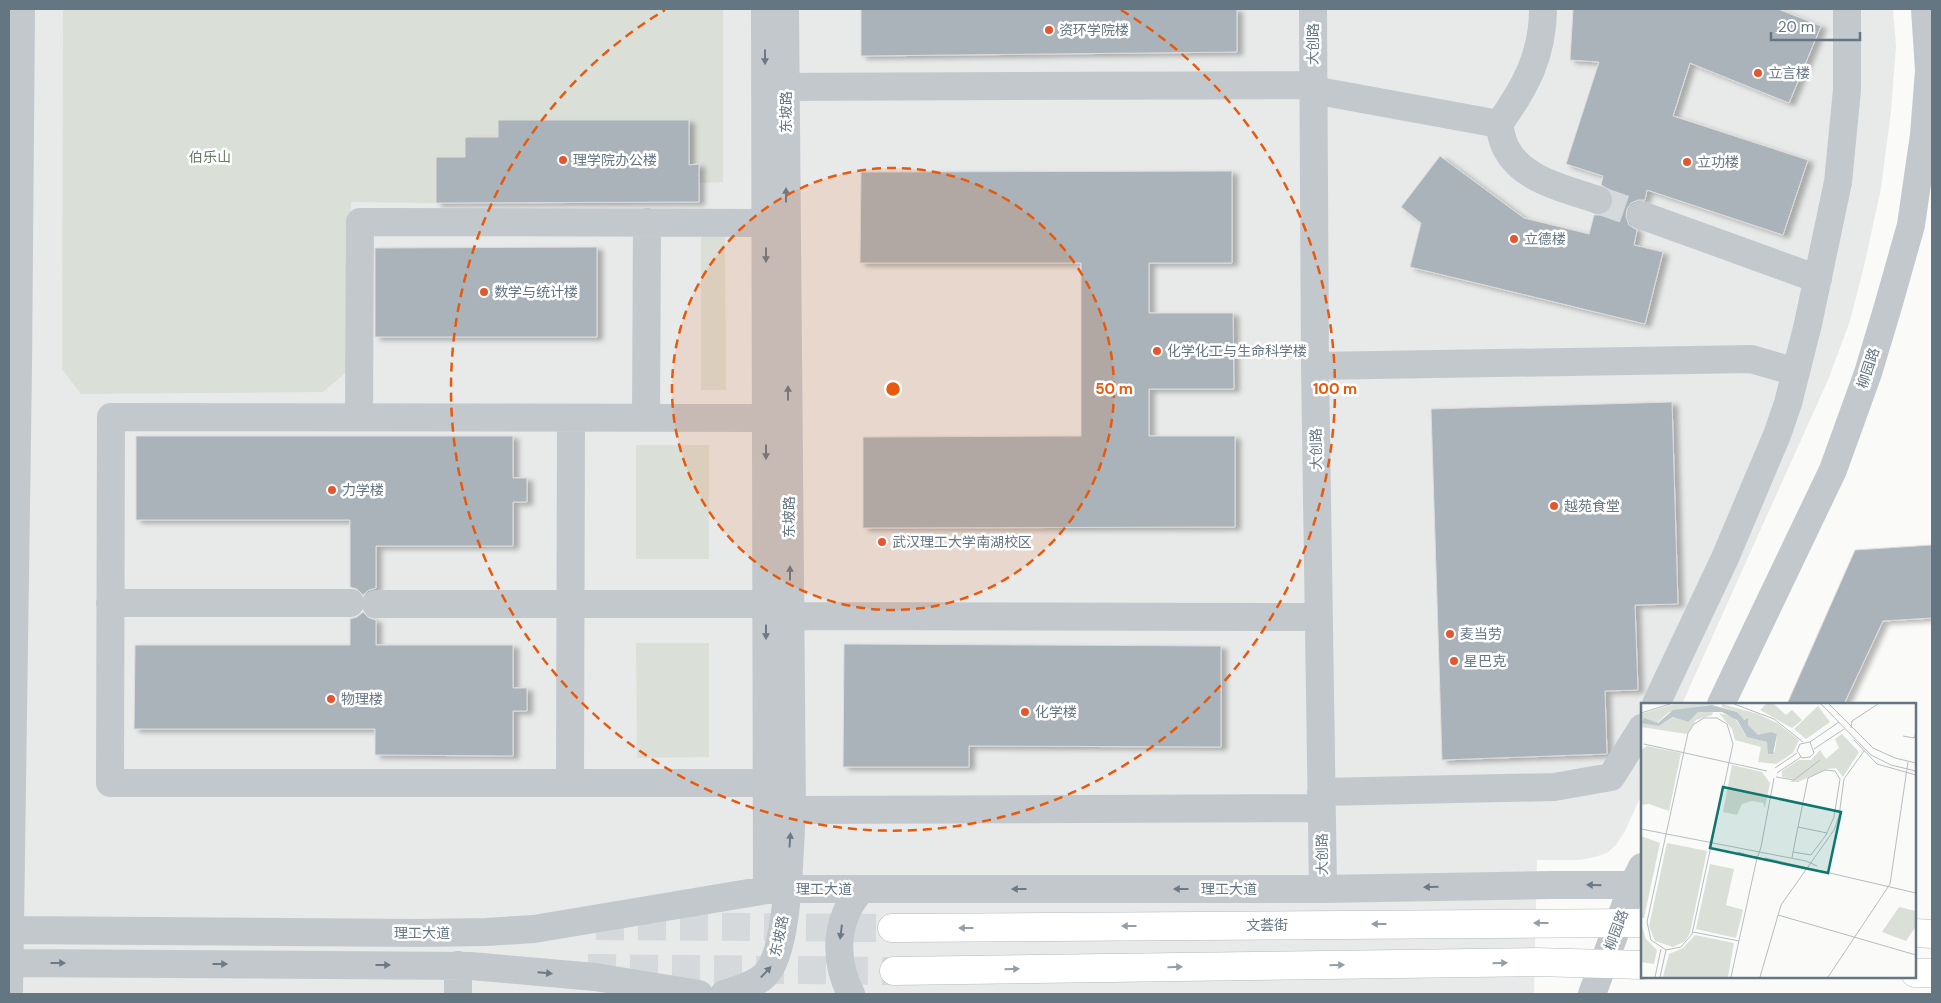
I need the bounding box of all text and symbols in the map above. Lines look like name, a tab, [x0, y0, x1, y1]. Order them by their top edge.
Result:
scale bar	[1771, 10, 1860, 42]
text: 20 m	[1778, 17, 1814, 37]
place label: 资环学院楼	[1059, 21, 1129, 39]
street label: 大创路	[1304, 23, 1322, 65]
marker: 资环学院楼	[1043, 24, 1055, 36]
one-way arrow	[761, 50, 769, 66]
place label: 立言楼	[1768, 64, 1810, 82]
marker: 立言楼	[1752, 67, 1764, 79]
street label: 东坡路	[777, 91, 795, 133]
park label: 伯乐山	[189, 148, 231, 166]
place label: 理学院办公楼	[573, 151, 657, 169]
place label: 立功楼	[1697, 153, 1739, 171]
marker: 理学院办公楼	[557, 154, 569, 166]
marker: 立功楼	[1681, 156, 1693, 168]
one-way arrow	[782, 187, 790, 203]
place label: 立德楼	[1524, 230, 1566, 248]
marker: 立德楼	[1508, 233, 1520, 245]
one-way arrow	[762, 247, 770, 263]
place label: 数学与统计楼	[494, 283, 578, 301]
marker: 数学与统计楼	[478, 286, 490, 298]
place label: 化学化工与生命科学楼	[1167, 342, 1307, 360]
marker: 化学化工与生命科学楼	[1151, 345, 1163, 357]
street label: 柳园路	[1853, 345, 1883, 391]
text: 50 m	[1095, 379, 1133, 399]
text: 100 m	[1313, 379, 1357, 399]
centre of rings	[884, 380, 902, 398]
one-way arrow	[784, 385, 792, 401]
street label: 大创路	[1307, 428, 1325, 470]
one-way arrow	[762, 445, 770, 461]
place label: 力学楼	[342, 481, 384, 499]
marker: 力学楼	[326, 484, 338, 496]
street label: 东坡路	[780, 496, 798, 538]
place label: 越苑食堂	[1564, 497, 1620, 515]
marker: 越苑食堂	[1548, 500, 1560, 512]
place label: 武汉理工大学南湖校区	[892, 533, 1032, 551]
marker: 武汉理工大学南湖校区	[876, 536, 888, 548]
one-way arrow	[786, 565, 794, 581]
one-way arrow	[762, 625, 770, 641]
place label: 麦当劳	[1460, 625, 1502, 643]
marker: 麦当劳	[1444, 628, 1456, 640]
place label: 星巴克	[1464, 652, 1506, 670]
marker: 星巴克	[1448, 655, 1460, 667]
place label: 物理楼	[341, 690, 383, 708]
marker: 物理楼	[325, 693, 337, 705]
place label: 化学楼	[1035, 703, 1077, 721]
inset map	[1641, 703, 1916, 978]
marker: 化学楼	[1019, 706, 1031, 718]
one-way arrow	[786, 832, 794, 848]
street label: 大创路	[1313, 833, 1331, 875]
street label: 理工大道	[796, 880, 852, 898]
street label: 理工大道	[1201, 880, 1257, 898]
one-way arrow	[1585, 881, 1601, 889]
one-way arrow	[1423, 883, 1439, 891]
one-way arrow	[1010, 885, 1026, 893]
one-way arrow	[1173, 885, 1189, 893]
street label: 柳园路	[1600, 907, 1632, 953]
street label: 东坡路	[766, 914, 792, 958]
street label: 文荟街	[1246, 916, 1288, 934]
one-way arrow	[1533, 919, 1549, 927]
one-way arrow	[1370, 920, 1386, 928]
one-way arrow	[1120, 922, 1136, 930]
street label: 理工大道	[394, 924, 450, 942]
one-way arrow	[837, 924, 845, 940]
one-way arrow	[958, 924, 974, 932]
one-way arrow	[50, 959, 66, 967]
one-way arrow	[1492, 959, 1508, 967]
one-way arrow	[212, 960, 228, 968]
one-way arrow	[375, 961, 391, 969]
one-way arrow	[1330, 961, 1346, 969]
one-way arrow	[1167, 963, 1183, 971]
one-way arrow	[1005, 965, 1021, 973]
one-way arrow	[761, 966, 772, 978]
one-way arrow	[537, 969, 553, 977]

